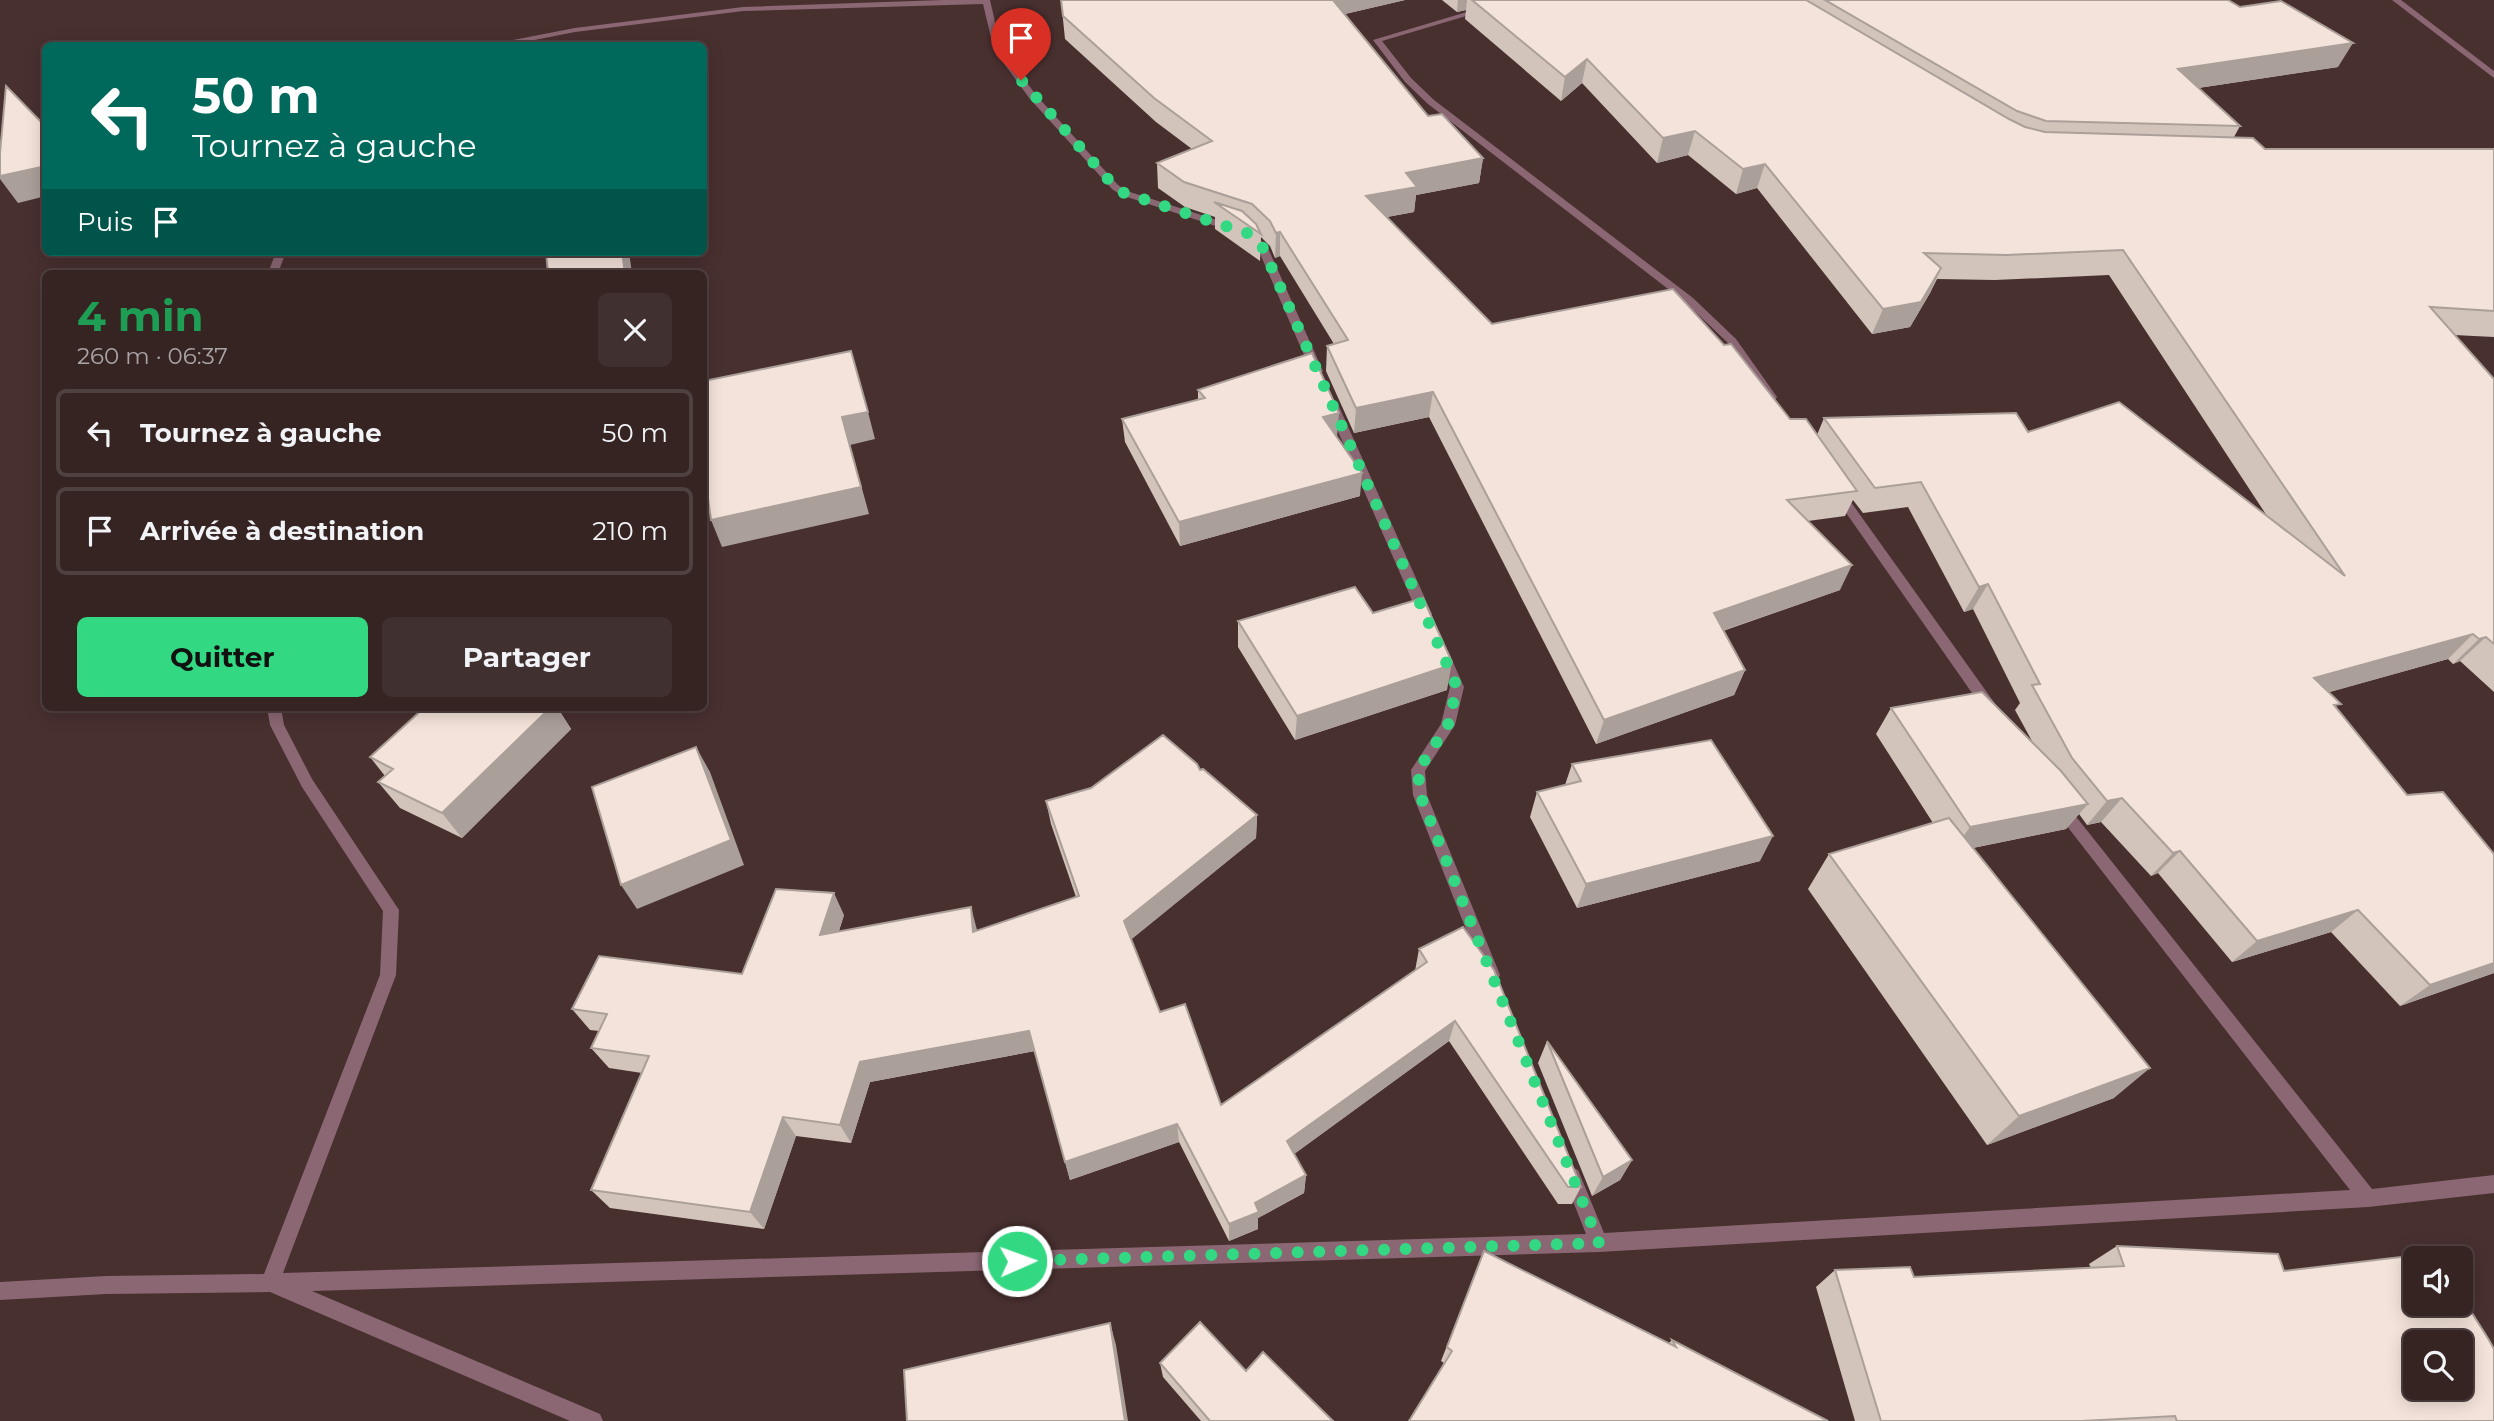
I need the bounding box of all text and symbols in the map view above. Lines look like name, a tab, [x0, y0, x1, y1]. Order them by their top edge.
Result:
pin	[991, 8, 1051, 80]
icon: arrive	[1002, 19, 1040, 57]
text: 50 m	[192, 66, 320, 125]
icon: left	[77, 70, 168, 161]
text: Tournez à gauche	[192, 126, 477, 165]
icon: arrive	[147, 203, 185, 241]
text: Puis	[77, 206, 133, 238]
text: 4 min	[77, 290, 204, 342]
button: close	[598, 293, 672, 367]
text: 260 m · 06:37	[77, 342, 228, 370]
icon: left	[81, 414, 119, 452]
text: Tournez à gauche	[140, 417, 382, 449]
text: 50 m	[602, 417, 668, 449]
icon: arrive	[81, 512, 119, 550]
text: Arrivée à destination	[140, 515, 424, 547]
text: 210 m	[592, 515, 668, 547]
button: Quitter	[77, 617, 368, 697]
button: Partager	[382, 617, 672, 697]
position arrow	[980, 1224, 1054, 1298]
map controls	[2403, 1246, 2473, 1400]
button: sound	[2403, 1246, 2473, 1316]
button: search	[2403, 1330, 2473, 1400]

